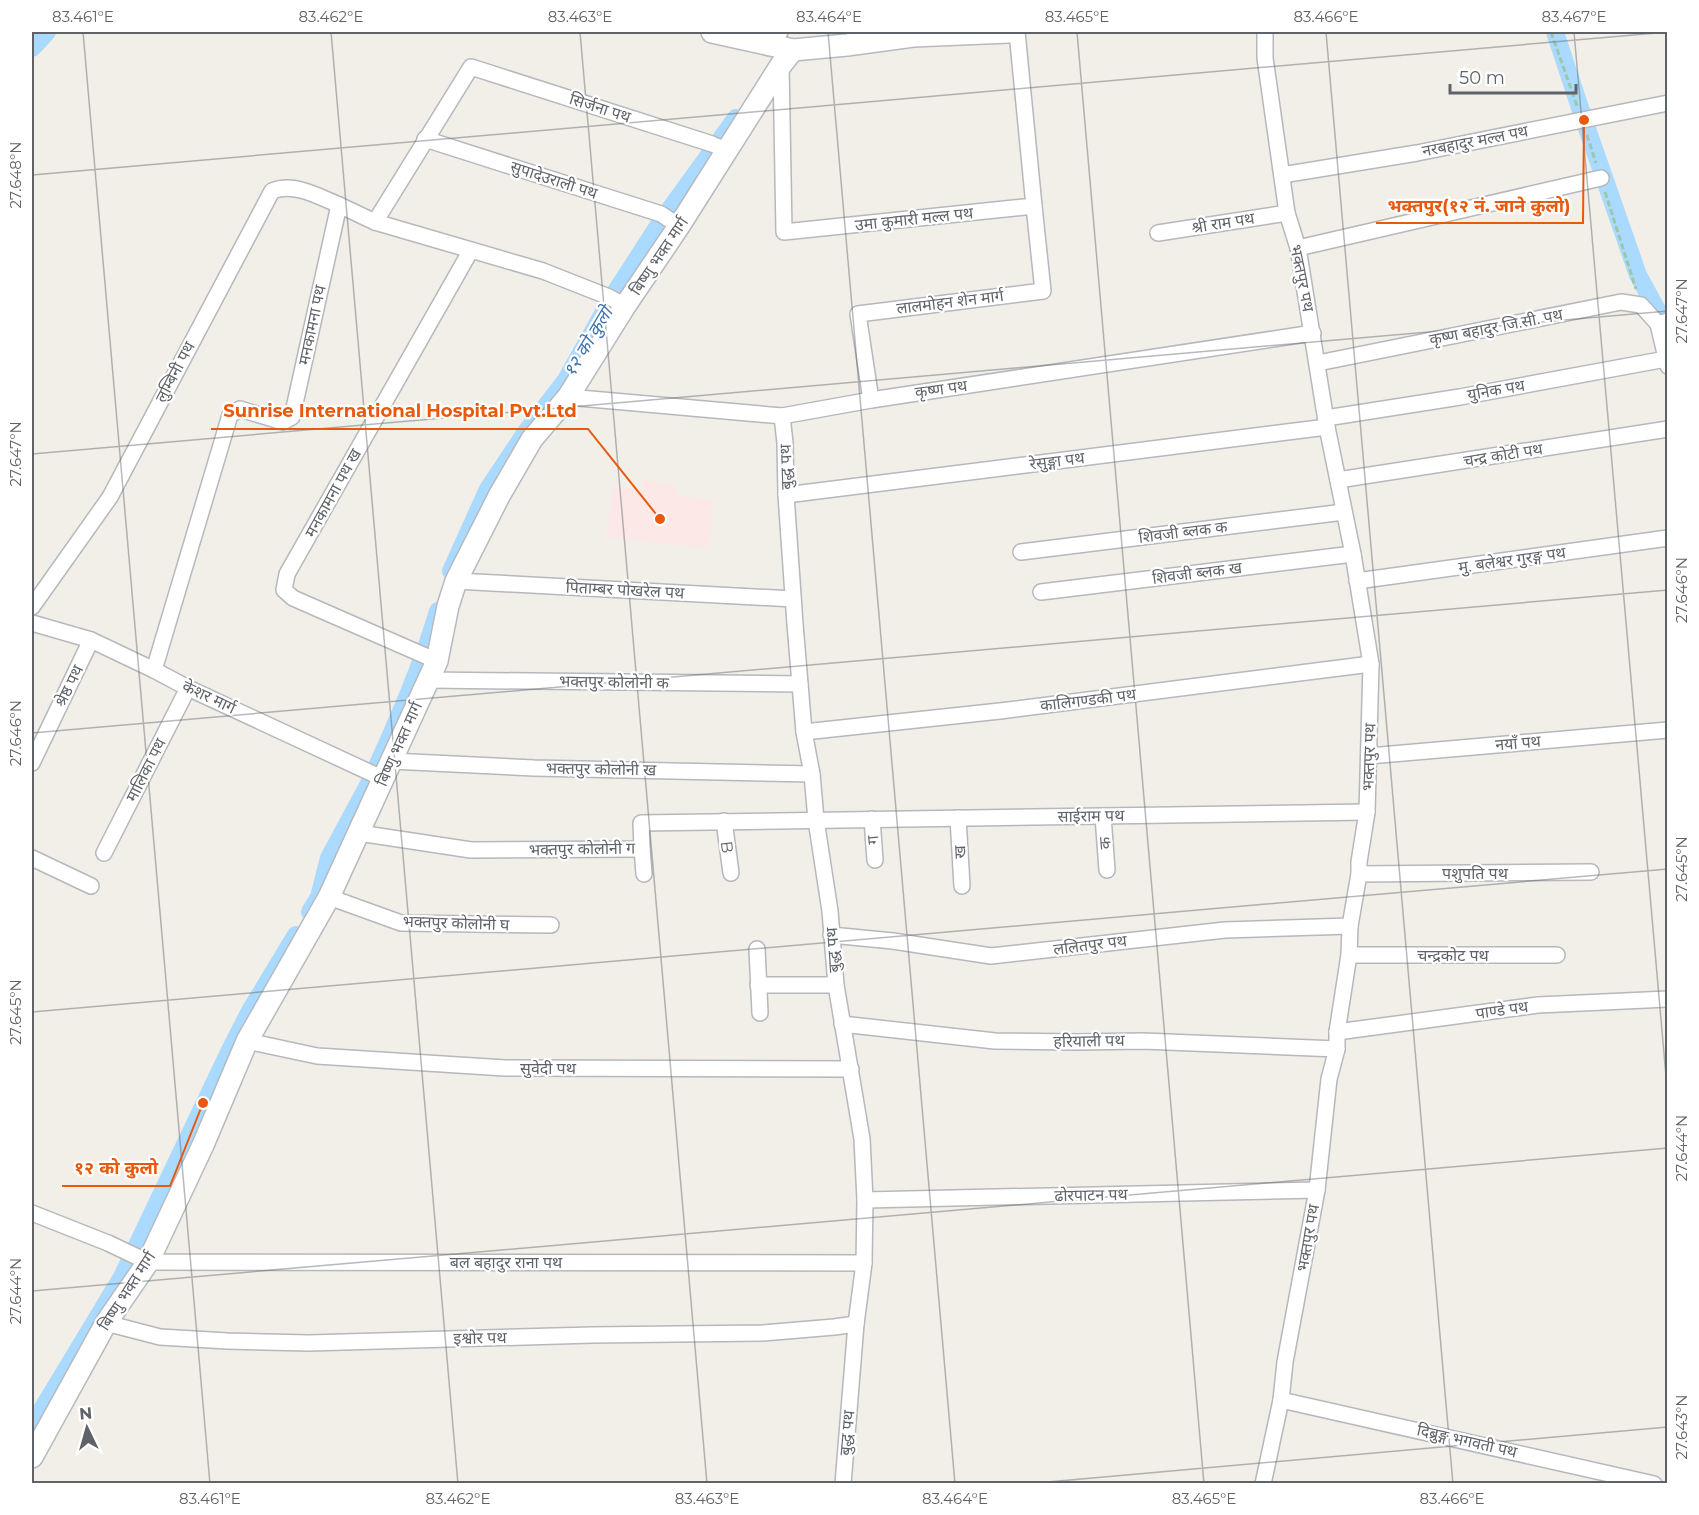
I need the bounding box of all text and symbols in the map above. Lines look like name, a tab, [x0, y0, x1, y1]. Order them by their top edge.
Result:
text: 83.461°E	[52, 7, 114, 26]
text: 83.462°E	[299, 7, 363, 26]
text: 83.463°E	[548, 7, 612, 26]
text: 83.464°E	[796, 7, 862, 26]
text: 83.465°E	[1045, 7, 1109, 26]
text: 83.466°E	[1293, 7, 1359, 26]
text: 83.467°E	[1541, 7, 1607, 26]
scale bar	[1450, 57, 1576, 95]
text: 50 m	[1459, 67, 1505, 89]
street label: सिर्जना पथ	[567, 89, 634, 127]
street label: नरबहादुर मल्ल पथ	[1420, 121, 1531, 162]
text: 27.648°N	[6, 142, 25, 208]
street label: सुपादेउराली पथ	[508, 157, 601, 204]
callout: भक्तपुर(१२ नं. जाने कुलो)	[1376, 187, 1583, 223]
text: भक्तपुर(१२ नं. जाने कुलो)	[1388, 195, 1570, 217]
street label: उमा कुमारी मल्ल पथ	[854, 203, 975, 236]
street label: श्री राम पथ	[1190, 209, 1257, 237]
street label: बिष्णु भक्त मार्ग	[626, 213, 693, 299]
street label: भक्तपुर पथ	[1285, 243, 1318, 314]
text: 27.647°N	[1672, 278, 1691, 344]
street label: मनकामना पथ	[294, 283, 330, 367]
street label: लालमोहन शेन मार्ग	[895, 286, 1006, 318]
water label: १२ को कुलो	[559, 300, 619, 381]
street label: कृष्ण बहादुर जि.सी. पथ	[1428, 305, 1565, 350]
street label: लुम्बिनी पथ	[151, 338, 200, 406]
street label: युनिक पथ	[1466, 375, 1527, 405]
street label: कृष्ण पथ	[914, 376, 969, 403]
callout: Sunrise International Hospital Pvt.Ltd	[211, 393, 588, 429]
text: Sunrise International Hospital Pvt.Ltd	[223, 400, 577, 422]
text: 27.647°N	[6, 421, 25, 487]
street label: चन्द्र कोटी पथ	[1462, 439, 1545, 471]
street label: बुद्ध पथ	[776, 443, 797, 490]
street label: मनकामना पथ ख	[301, 445, 366, 541]
street label: रेसुङ्गा पथ	[1028, 448, 1086, 475]
street label: शिवजी ब्लक क	[1138, 517, 1229, 547]
street label: मु. बलेश्वर गुरङ्ग पथ	[1457, 543, 1568, 578]
text: 27.646°N	[1672, 557, 1691, 623]
street label: शिवजी ब्लक ख	[1151, 558, 1244, 588]
street label: पिताम्बर पोखरेल पथ	[565, 577, 686, 603]
street label: श्रेष्ठ पथ	[51, 661, 88, 710]
street label: भक्तपुर कोलोनी क	[559, 672, 670, 693]
street label: केशर मार्ग	[179, 676, 240, 718]
street label: कालिगण्डकी पथ	[1039, 685, 1138, 715]
street label: बिष्णु भक्त मार्ग	[372, 698, 427, 789]
text: 27.646°N	[6, 700, 25, 766]
street label: भक्तपुर पथ	[1358, 722, 1381, 791]
street label: नयाँ पथ	[1494, 731, 1542, 754]
street label: मालिका पथ	[122, 734, 170, 805]
street label: भक्तपुर कोलोनी ख	[546, 759, 657, 780]
street label: साईराम पथ	[1058, 806, 1125, 826]
street label: ग	[863, 834, 883, 845]
street label: क	[1095, 835, 1115, 850]
text: 27.645°N	[1672, 836, 1691, 902]
street label: भक्तपुर कोलोनी ग	[529, 839, 636, 860]
street label: B	[717, 840, 737, 854]
street label: ख	[950, 844, 970, 859]
street label: पशुपति पथ	[1442, 864, 1509, 884]
street label: भक्तपुर कोलोनी घ	[402, 912, 510, 935]
street label: बुद्ध पथ	[822, 926, 845, 973]
street label: ललितपुर पथ	[1052, 931, 1129, 960]
street label: चन्द्रकोट पथ	[1417, 946, 1490, 965]
text: 27.645°N	[6, 979, 25, 1045]
street label: पाण्डे पथ	[1474, 997, 1530, 1023]
street label: हरियाली पथ	[1053, 1031, 1125, 1051]
street label: सुवेदी पथ	[520, 1059, 577, 1079]
text: 27.644°N	[1672, 1115, 1691, 1181]
callout: १२ को कुलो	[62, 1150, 170, 1186]
text: १२ को कुलो	[74, 1157, 159, 1179]
street label: ढोरपाटन पथ	[1054, 1185, 1129, 1205]
street label: भक्तपुर पथ	[1293, 1202, 1324, 1273]
street label: बिष्णु भक्त मार्ग	[95, 1247, 161, 1334]
street label: बल बहादुर राना पथ	[450, 1253, 563, 1273]
text: 27.644°N	[6, 1258, 25, 1324]
street label: इश्वोर पथ	[453, 1328, 507, 1348]
text: 27.643°N	[1672, 1394, 1691, 1460]
north arrow	[57, 1398, 117, 1458]
text: N	[78, 1404, 93, 1424]
street label: बुद्ध पथ	[836, 1409, 860, 1457]
street label: दिब्रुङ्ग भगवती पथ	[1415, 1420, 1520, 1463]
text: 83.461°E	[179, 1489, 241, 1508]
text: 83.462°E	[426, 1489, 490, 1508]
text: 83.463°E	[675, 1489, 739, 1508]
text: 83.464°E	[922, 1489, 988, 1508]
text: 83.465°E	[1172, 1489, 1236, 1508]
text: 83.466°E	[1419, 1489, 1485, 1508]

